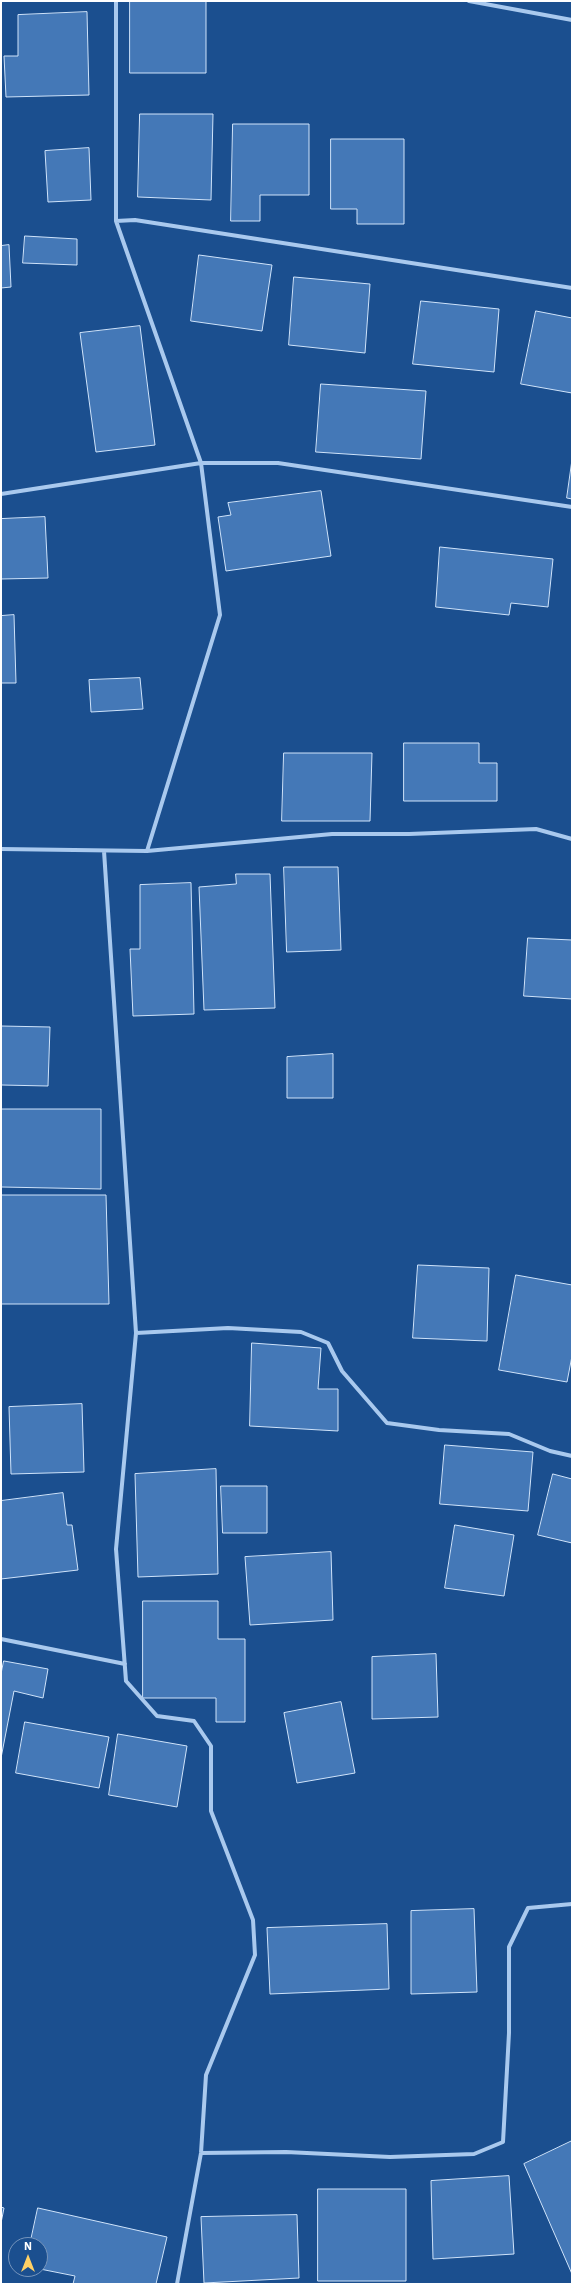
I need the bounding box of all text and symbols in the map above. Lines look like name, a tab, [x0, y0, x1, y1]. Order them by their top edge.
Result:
north arrow	[8, 2237, 48, 2277]
text: N	[24, 2239, 32, 2253]

